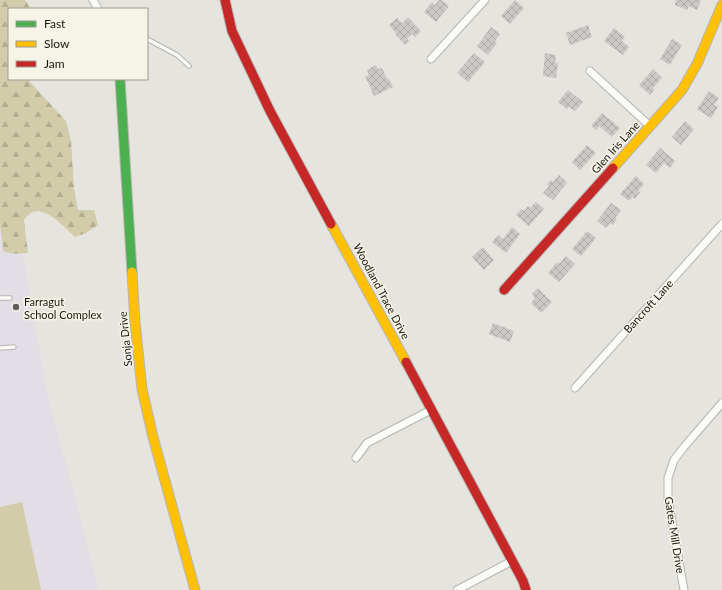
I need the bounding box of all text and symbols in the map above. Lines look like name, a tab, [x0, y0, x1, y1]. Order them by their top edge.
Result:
legend	[8, 8, 148, 80]
text: Fast	[44, 16, 66, 31]
text: Slow	[44, 36, 70, 51]
text: Jam	[44, 56, 65, 71]
street label: Glen Iris Lane	[588, 118, 642, 176]
street label: Woodland Trace Drive	[351, 241, 413, 341]
street label: Bancroft Lane	[621, 277, 675, 335]
place label: Farragut School Complex	[24, 295, 102, 321]
marker: Farragut School Complex	[11, 302, 21, 312]
street label: Sonja Drive	[116, 311, 134, 367]
street label: Gates Mill Drive	[663, 496, 688, 575]

